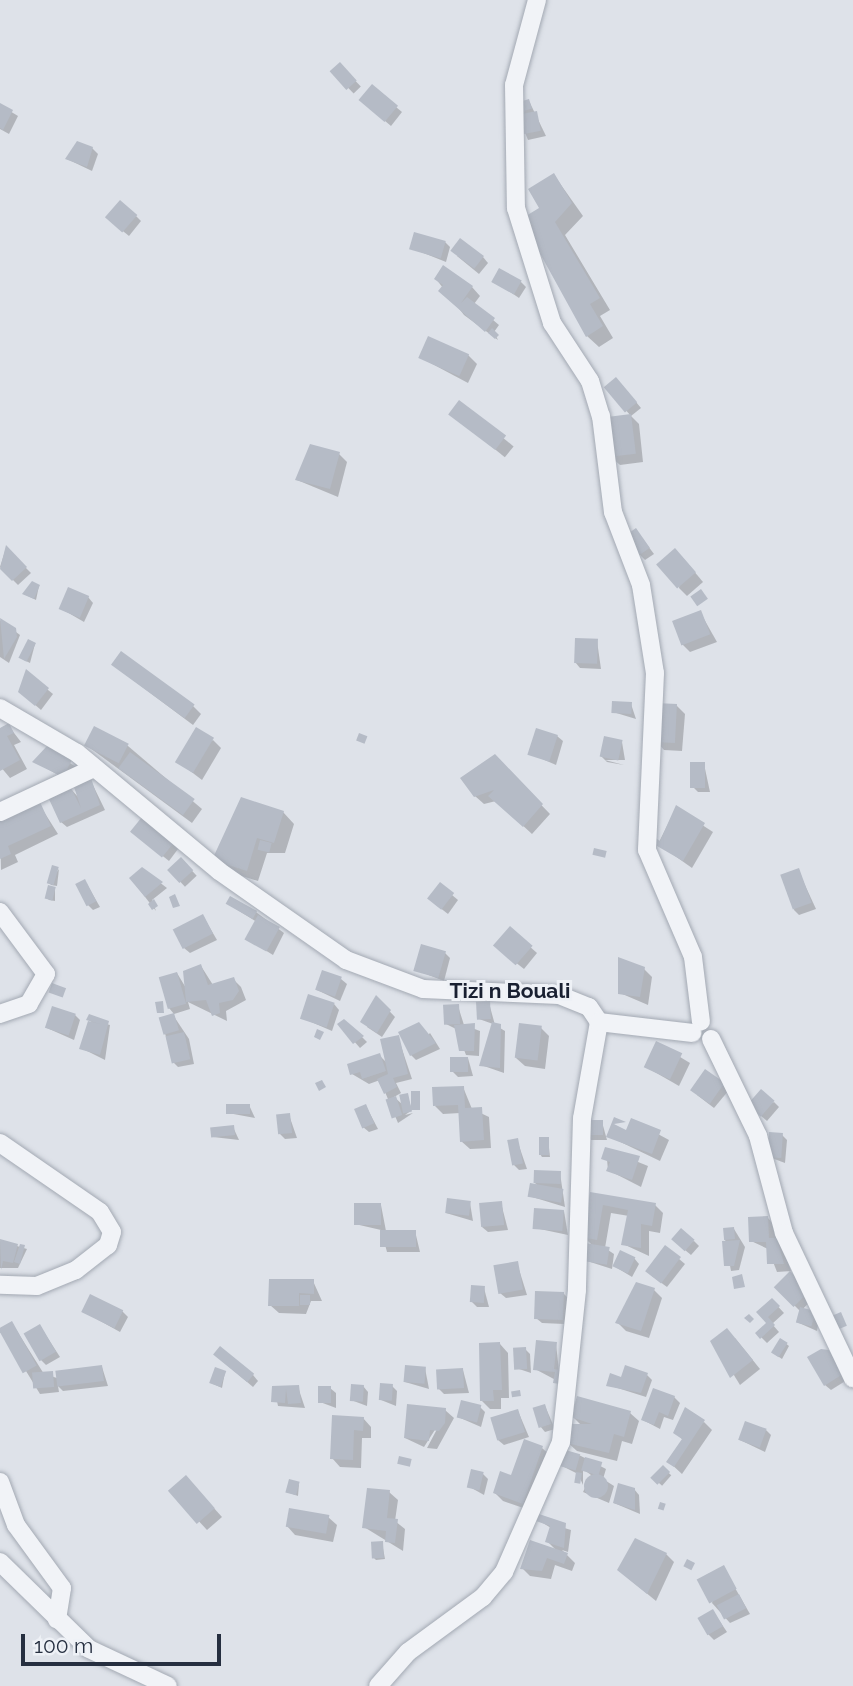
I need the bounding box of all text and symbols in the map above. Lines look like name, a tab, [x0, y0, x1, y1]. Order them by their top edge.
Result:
district label: Tizi n Bouali	[450, 978, 570, 1004]
scale bar	[24, 1620, 224, 1664]
text: 100 m	[34, 1633, 93, 1658]

